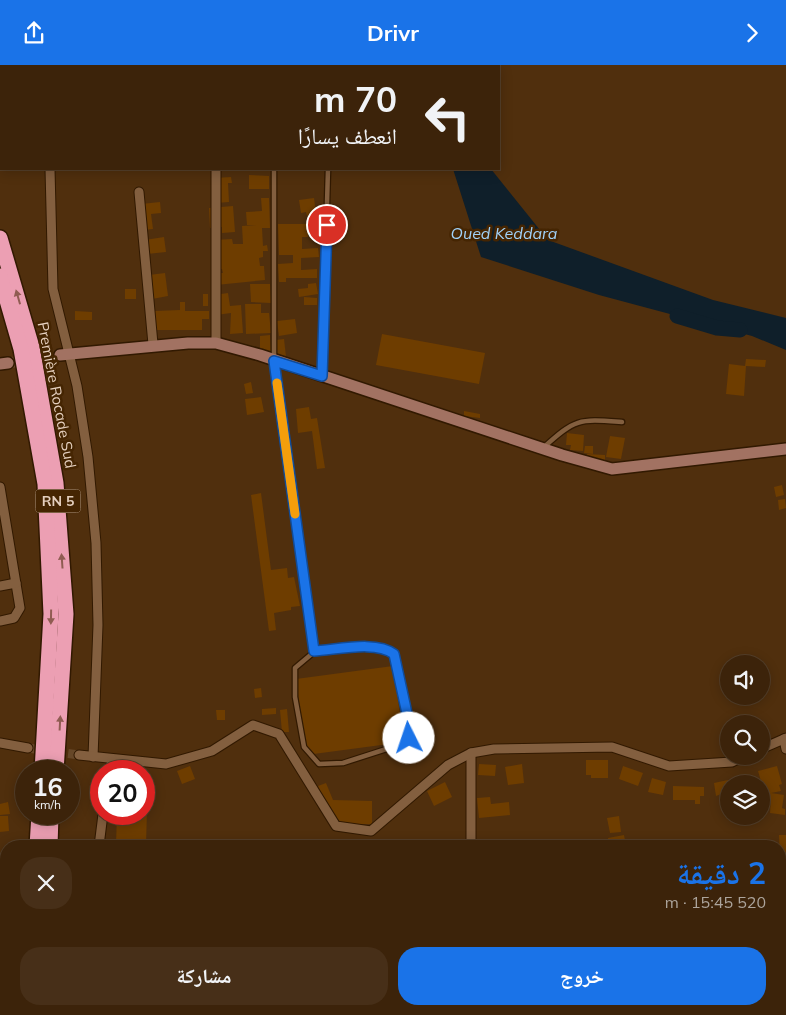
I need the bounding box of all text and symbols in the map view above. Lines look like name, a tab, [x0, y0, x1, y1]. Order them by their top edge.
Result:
icon: share	[20, 19, 48, 47]
text: Drivr	[367, 19, 419, 47]
icon: forward	[738, 19, 766, 47]
text: 70 m	[314, 77, 397, 121]
icon: left	[415, 85, 480, 150]
text: انعطف يسارًا	[298, 122, 397, 150]
pin	[306, 204, 348, 246]
icon: arrive	[313, 211, 341, 239]
water label: Oued Keddara	[451, 223, 558, 243]
one-way arrow	[14, 290, 22, 305]
street label: Première Rocade Sud	[33, 320, 81, 470]
road number: RN 5	[36, 489, 80, 513]
one-way arrow	[58, 552, 66, 568]
one-way arrow	[47, 609, 55, 625]
map controls	[720, 655, 770, 825]
button: sound	[720, 655, 770, 705]
position arrow	[382, 711, 434, 763]
one-way arrow	[56, 714, 64, 730]
button: search	[720, 715, 770, 765]
speed limit sign: 20	[90, 760, 155, 825]
text: 16	[32, 771, 63, 802]
button: layers	[720, 775, 770, 825]
text: km/h	[34, 797, 61, 812]
text: 2 دقيقة	[677, 854, 766, 892]
button: close	[20, 857, 72, 909]
text: 520 m · 15:45	[665, 892, 766, 912]
button: مشاركة	[20, 947, 388, 1005]
button: خروج	[398, 947, 766, 1005]

